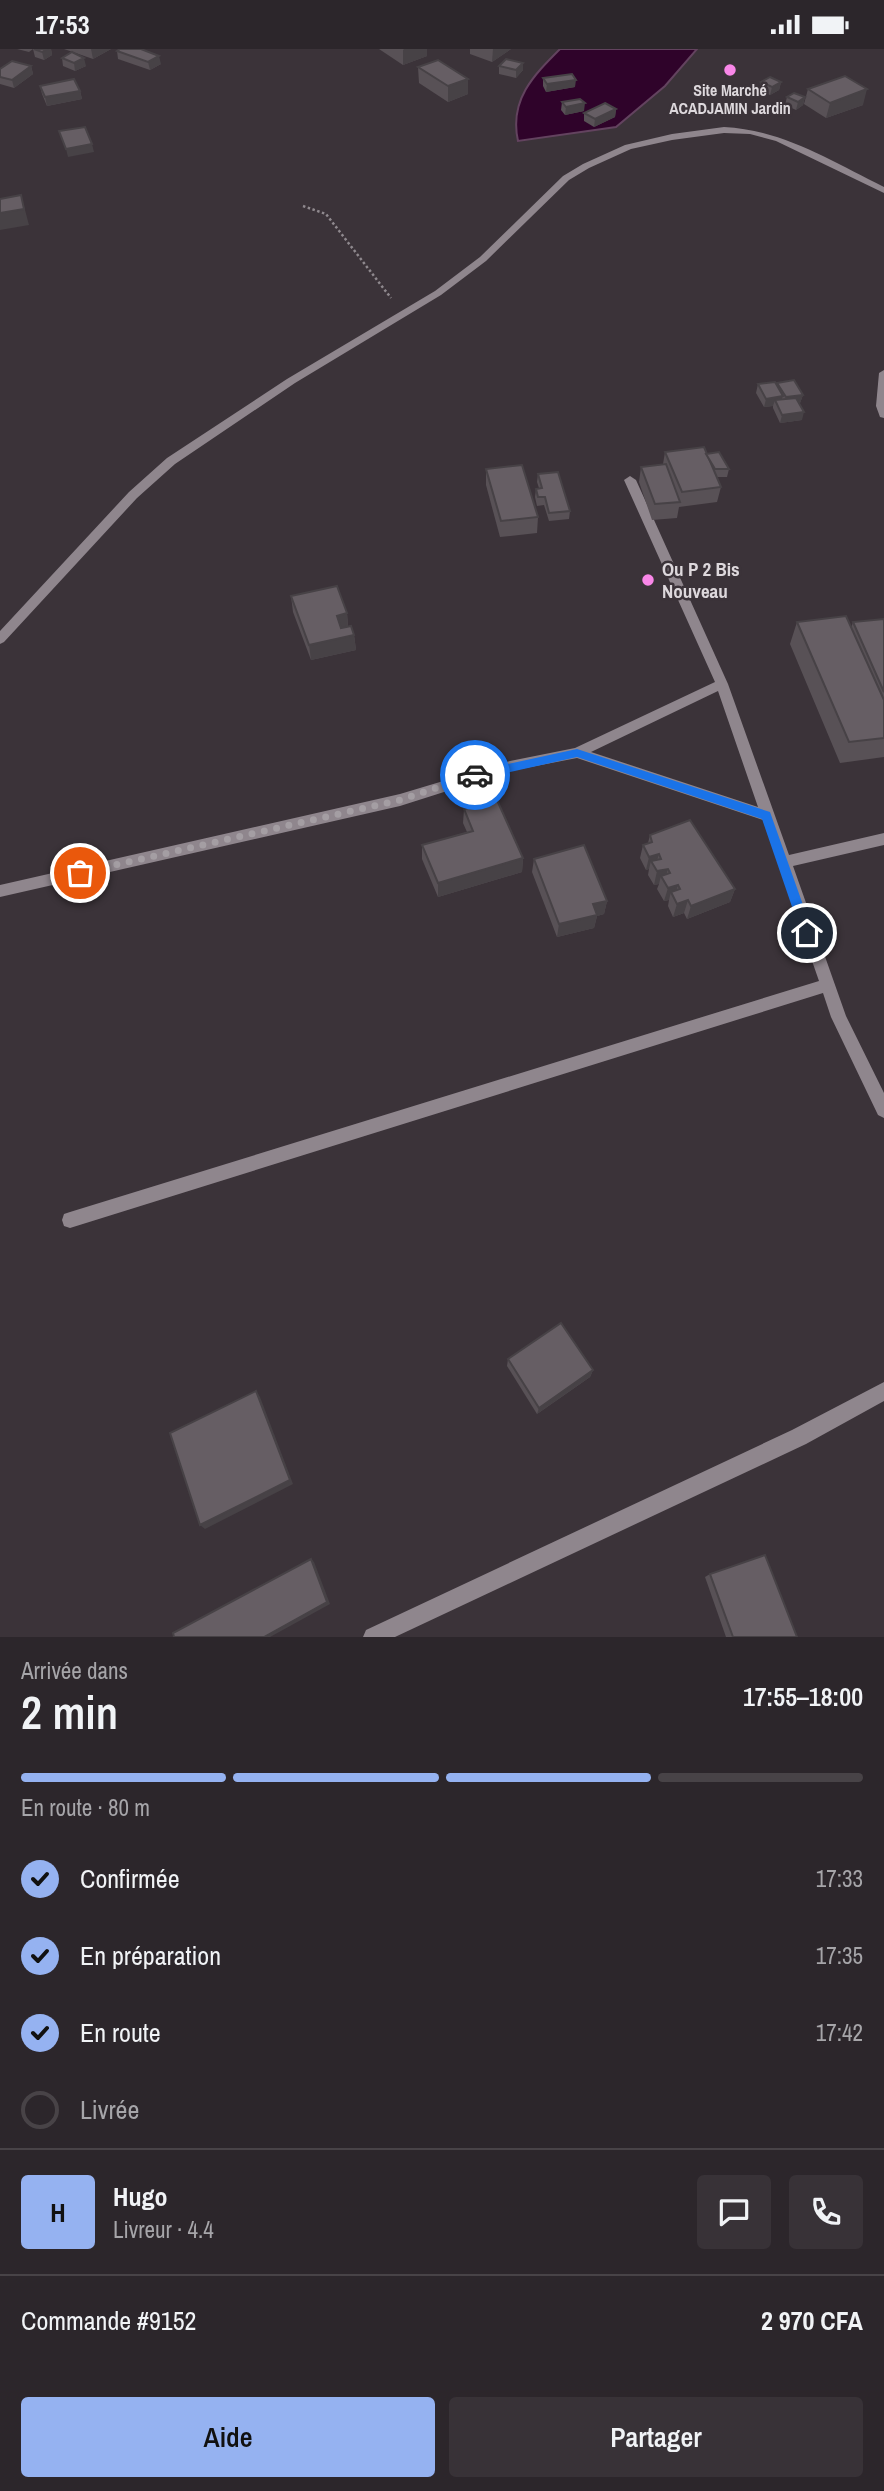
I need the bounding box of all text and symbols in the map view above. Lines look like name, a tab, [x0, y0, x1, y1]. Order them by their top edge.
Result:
text: 17:53	[35, 7, 90, 42]
marker: Site Marché ACADJAMIN Jardin	[722, 62, 738, 78]
place label: Site Marché ACADJAMIN Jardin	[669, 79, 791, 119]
place label: Ou P 2 Bis Nouveau	[662, 556, 740, 604]
marker: Ou P 2 Bis Nouveau	[640, 572, 656, 588]
courier	[440, 740, 510, 810]
icon: car	[456, 756, 494, 794]
pin	[50, 843, 110, 903]
icon: bag	[61, 854, 99, 892]
pin	[777, 903, 837, 963]
icon: home	[788, 914, 826, 952]
text: Arrivée dans	[21, 1655, 128, 1686]
text: 17:55–18:00	[743, 1679, 863, 1714]
text: 2 min	[21, 1681, 118, 1743]
text: En route · 80 m	[21, 1792, 150, 1823]
icon: check	[21, 1860, 59, 1898]
text: Confirmée	[80, 1861, 180, 1896]
text: 17:33	[816, 1863, 863, 1894]
icon: check	[21, 1937, 59, 1975]
text: En préparation	[80, 1938, 221, 1973]
text: 17:35	[816, 1940, 863, 1971]
icon: check	[21, 2014, 59, 2052]
text: En route	[80, 2015, 161, 2050]
text: 17:42	[816, 2017, 863, 2048]
text: Livrée	[80, 2092, 139, 2127]
button: chat	[697, 2175, 771, 2249]
button: phone	[789, 2175, 863, 2249]
text: Hugo	[113, 2179, 167, 2214]
text: H	[50, 2195, 66, 2230]
text: Livreur · 4.4	[113, 2214, 214, 2245]
text: Commande #9152	[21, 2303, 196, 2338]
text: 2 970 CFA	[761, 2303, 863, 2338]
button: Aide	[21, 2397, 435, 2477]
button: Partager	[449, 2397, 863, 2477]

